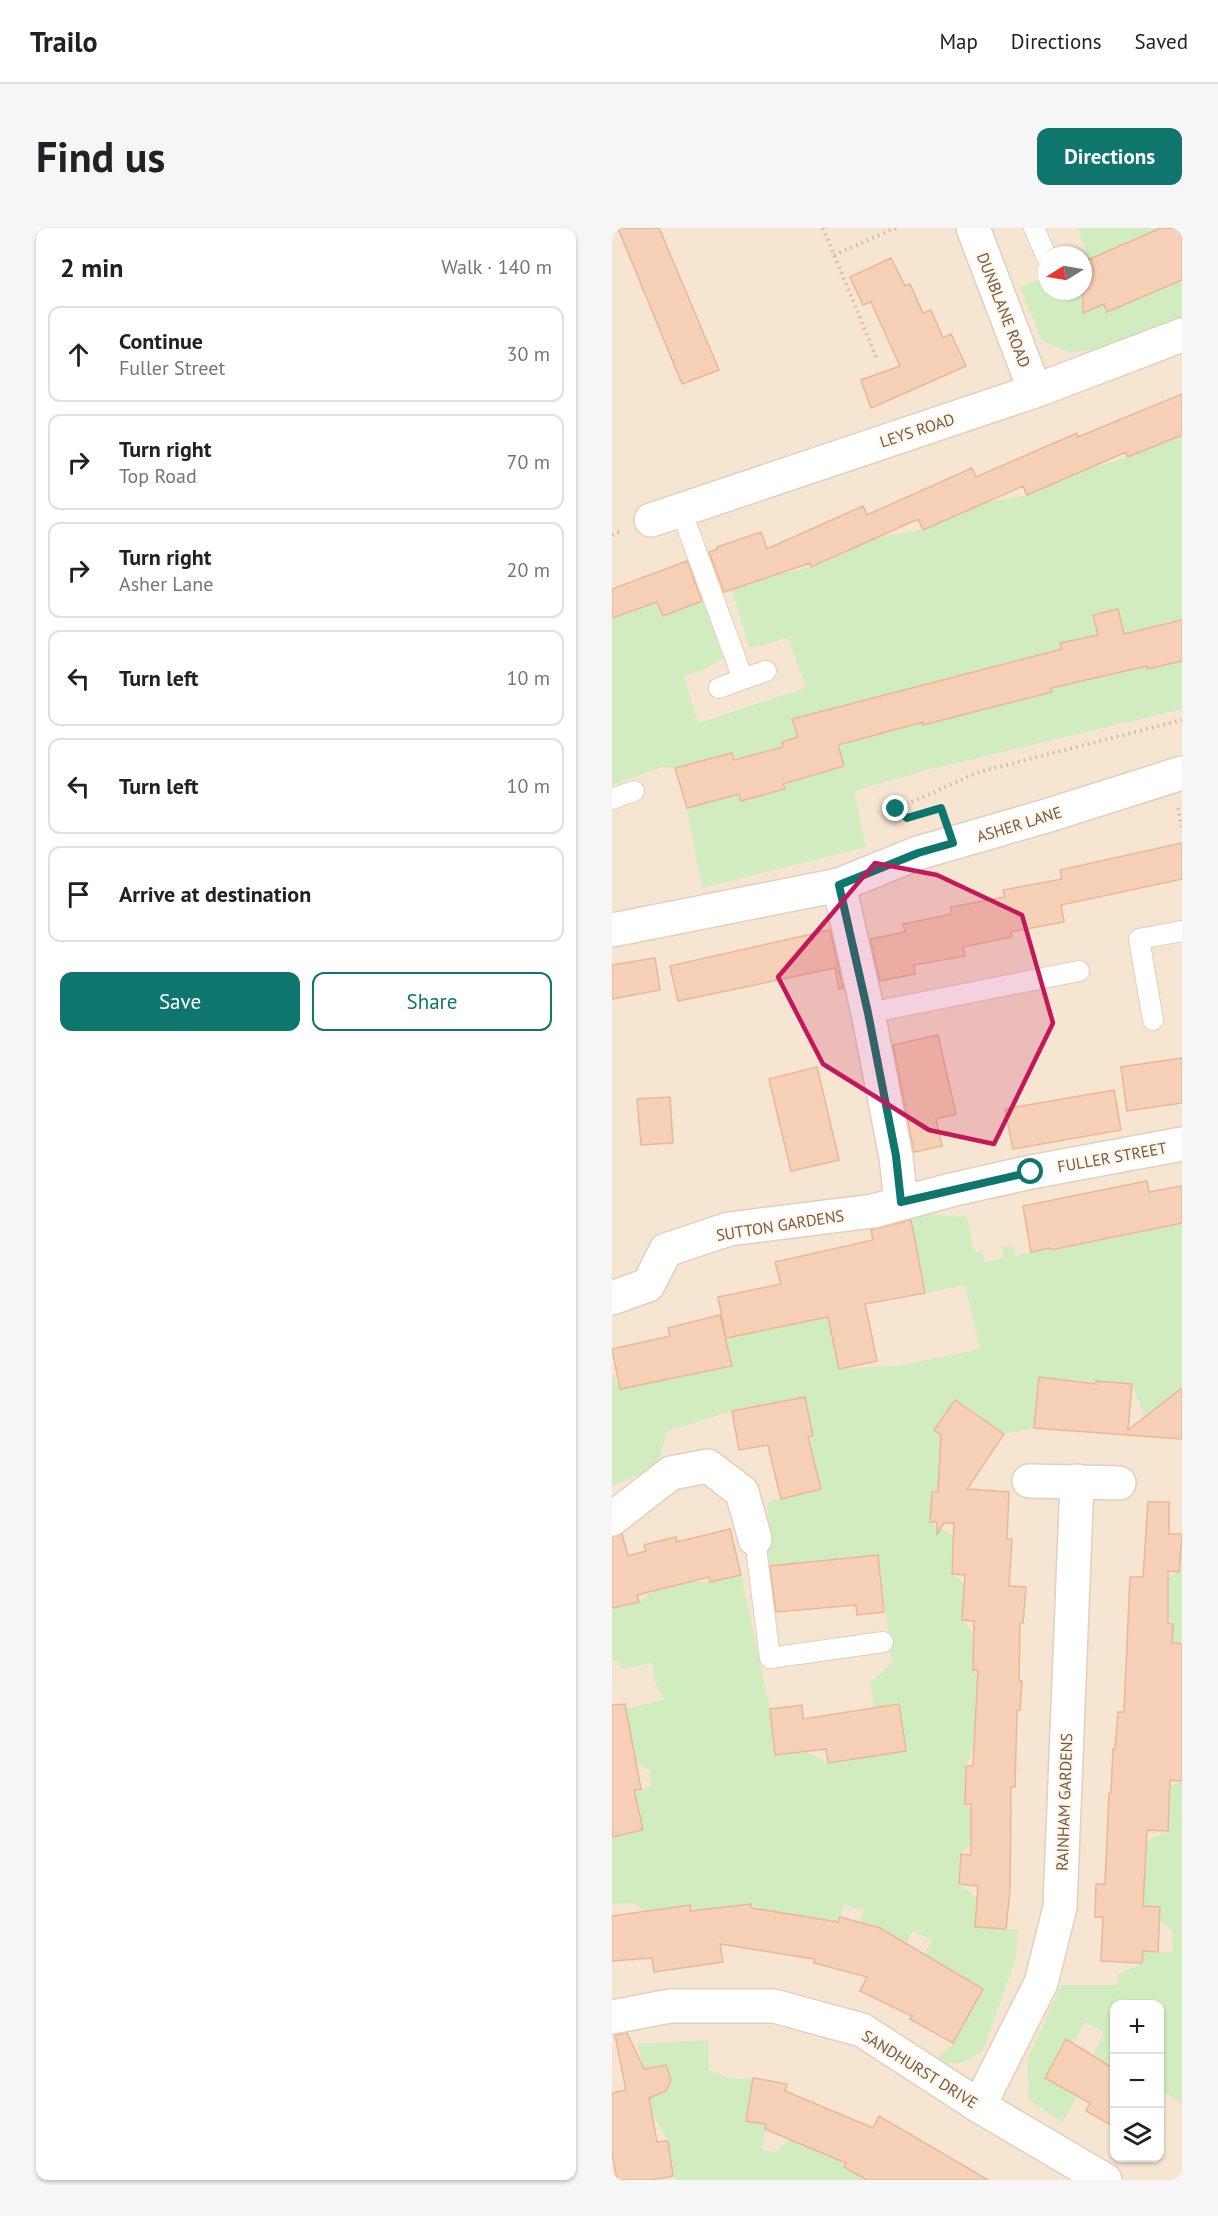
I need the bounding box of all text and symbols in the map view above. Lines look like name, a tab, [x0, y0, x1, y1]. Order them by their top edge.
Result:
text: Trailo	[30, 23, 97, 60]
text: Map	[939, 28, 978, 55]
text: Directions	[1011, 28, 1102, 55]
text: Saved	[1135, 28, 1188, 55]
button: Directions	[1037, 128, 1182, 185]
text: Find us	[36, 129, 165, 184]
north arrow	[1038, 246, 1092, 300]
street label: DUNBLANE ROAD	[973, 250, 1035, 370]
text: 2 min	[60, 251, 123, 284]
text: Walk · 140 m	[441, 254, 552, 280]
text: Continue	[119, 327, 203, 355]
icon: ahead	[62, 338, 95, 371]
text: 30 m	[507, 341, 550, 367]
text: Fuller Street	[119, 355, 225, 381]
street label: LEYS ROAD	[877, 408, 957, 452]
text: Turn right	[119, 435, 211, 463]
icon: right	[62, 446, 95, 479]
text: 70 m	[507, 449, 550, 475]
text: Top Road	[119, 463, 197, 489]
text: Turn right	[119, 543, 211, 571]
icon: right	[62, 554, 95, 587]
text: 20 m	[507, 557, 550, 583]
text: Asher Lane	[119, 571, 213, 597]
icon: left	[62, 662, 95, 695]
text: Turn left	[119, 664, 199, 692]
text: 10 m	[507, 665, 550, 691]
icon: left	[62, 770, 95, 803]
text: Turn left	[119, 772, 199, 800]
text: 10 m	[507, 773, 550, 799]
route end	[882, 795, 908, 821]
street label: ASHER LANE	[974, 802, 1064, 846]
icon: arrive	[62, 878, 95, 911]
text: Arrive at destination	[119, 880, 311, 908]
button: Save	[60, 972, 300, 1031]
button: Share	[312, 972, 552, 1031]
street label: FULLER STREET	[1056, 1138, 1168, 1176]
route start	[1017, 1158, 1043, 1184]
street label: SUTTON GARDENS	[715, 1205, 845, 1245]
street label: RAINHAM GARDENS	[1052, 1733, 1076, 1871]
map controls	[1110, 2000, 1164, 2162]
button: +	[1110, 2000, 1164, 2054]
street label: SANDHURST DRIVE	[858, 2025, 982, 2113]
button: −	[1110, 2054, 1164, 2108]
button: layers	[1110, 2108, 1164, 2162]

